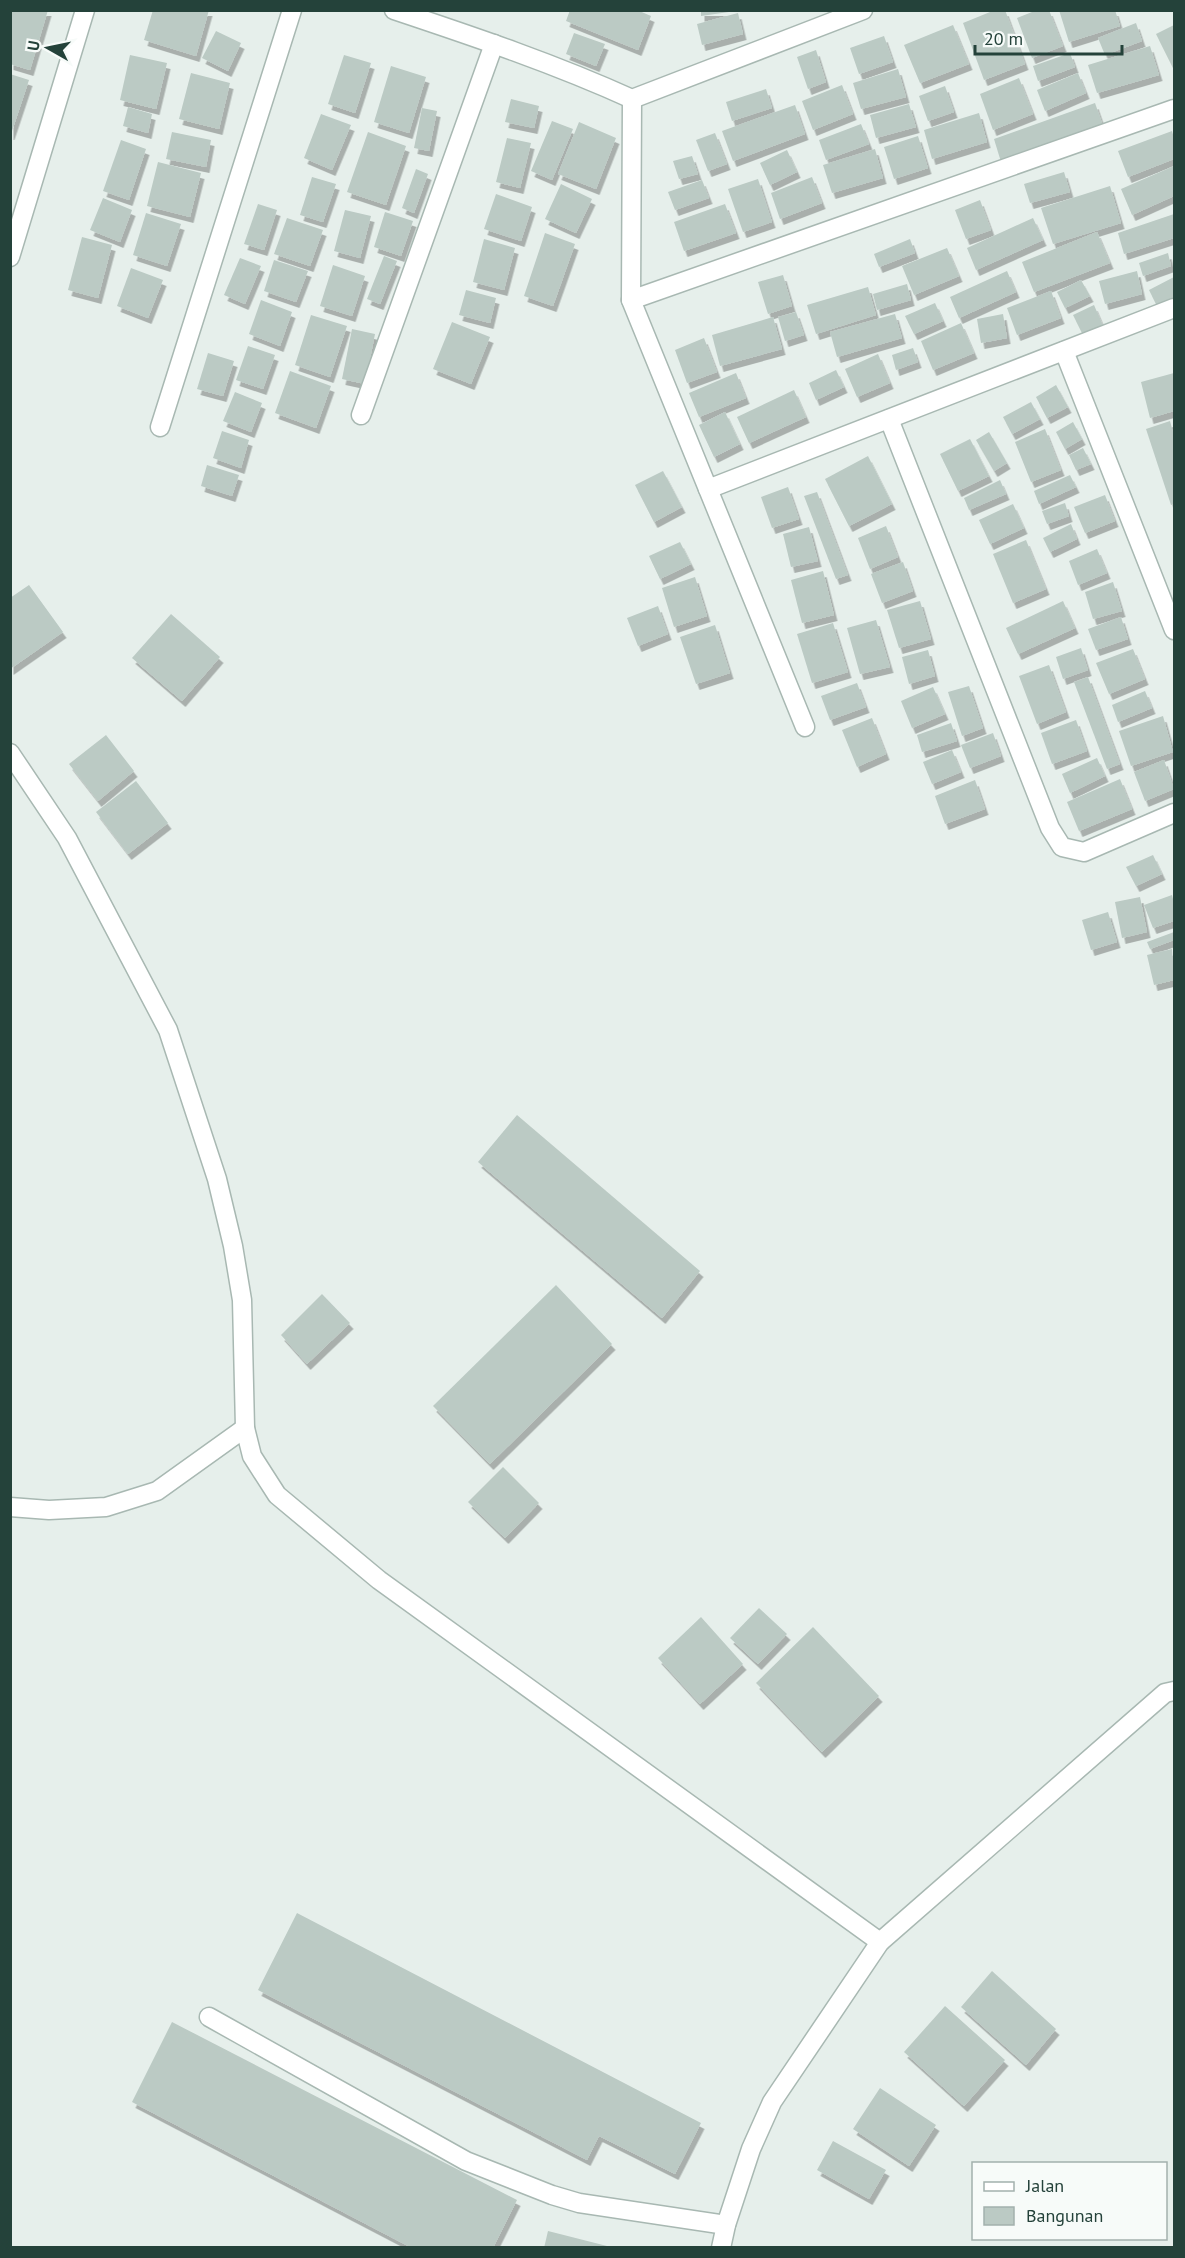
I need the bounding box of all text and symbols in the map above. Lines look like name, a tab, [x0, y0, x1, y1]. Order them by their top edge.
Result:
north arrow	[18, 18, 78, 78]
scale bar	[975, 18, 1122, 56]
text: 20 m	[984, 27, 1023, 50]
text: U	[23, 39, 44, 52]
legend	[972, 2162, 1167, 2240]
text: Jalan	[1025, 2174, 1064, 2197]
text: Bangunan	[1026, 2204, 1103, 2227]

